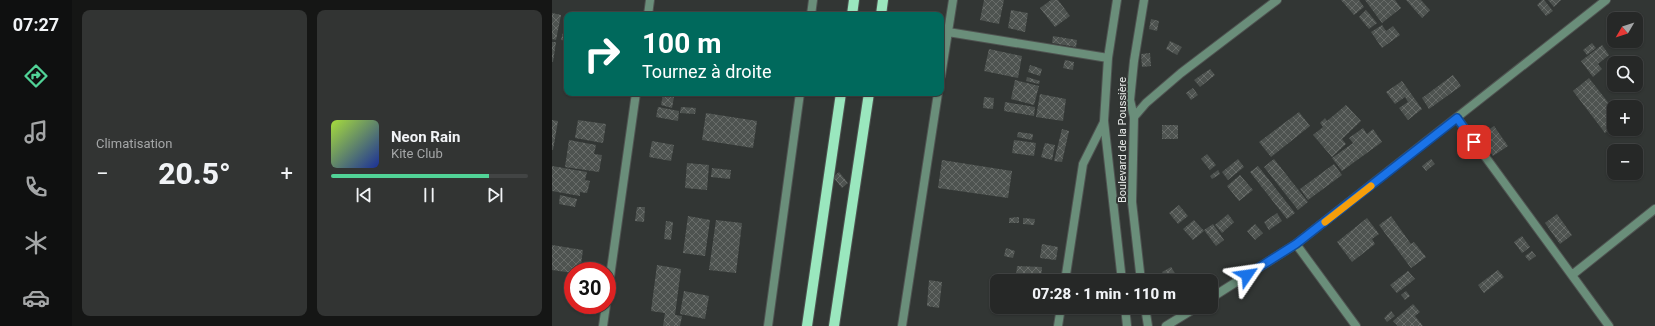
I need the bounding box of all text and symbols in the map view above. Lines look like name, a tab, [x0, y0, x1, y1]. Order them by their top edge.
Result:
north arrow	[1607, 12, 1643, 48]
map controls	[1607, 12, 1643, 180]
text: 07:27	[13, 14, 59, 35]
text: 100 m	[642, 27, 721, 60]
icon: right	[576, 28, 628, 80]
button: search	[1607, 56, 1643, 92]
text: Tournez à droite	[642, 61, 771, 82]
icon: directions	[22, 62, 50, 90]
street label: Boulevard de la Poussière	[1116, 77, 1129, 203]
button: +	[1607, 100, 1643, 136]
icon: music	[22, 118, 50, 146]
pin	[1457, 125, 1491, 159]
text: Neon Rain	[391, 128, 460, 146]
icon: arrive	[1463, 131, 1485, 153]
text: Climatisation	[96, 136, 172, 151]
button: −	[1607, 144, 1643, 180]
text: Kite Club	[391, 146, 443, 161]
text: 20.5°	[158, 156, 231, 191]
text: −	[96, 161, 109, 186]
text: +	[281, 161, 293, 186]
icon: phone	[22, 173, 50, 201]
icon: previous	[353, 184, 375, 206]
icon: pause	[418, 184, 440, 206]
icon: next	[484, 184, 506, 206]
icon: climate	[22, 229, 50, 257]
position arrow	[1226, 254, 1268, 296]
speed limit sign: 30	[564, 262, 616, 314]
icon: car	[22, 284, 50, 312]
text: 07:28 · 1 min · 110 m	[1032, 285, 1176, 303]

